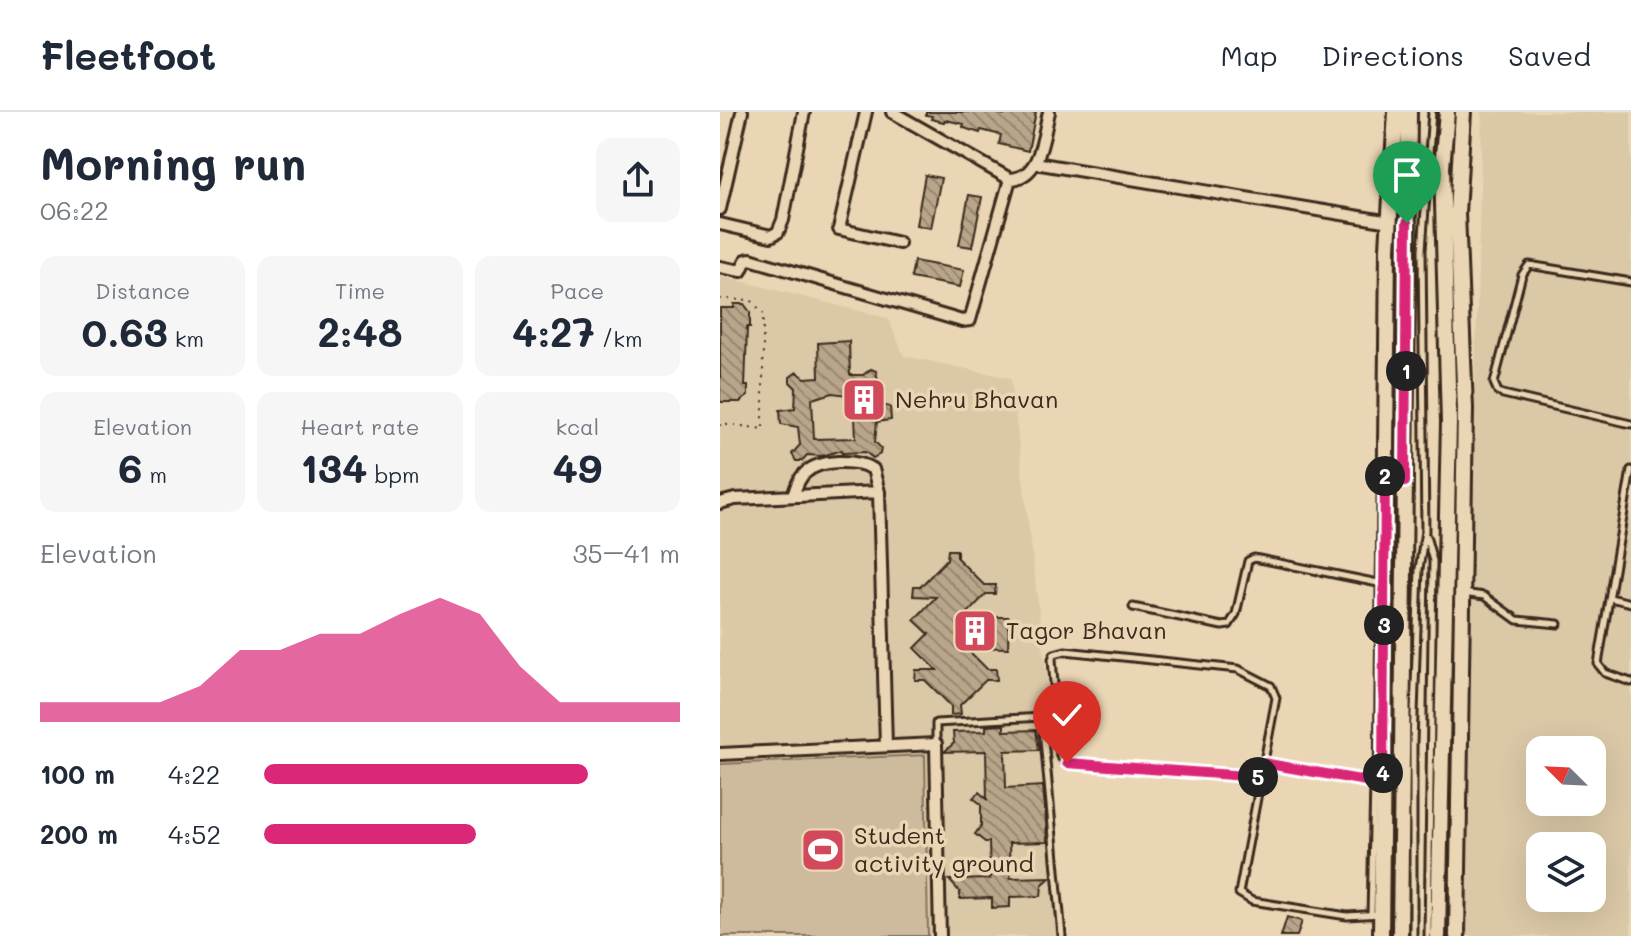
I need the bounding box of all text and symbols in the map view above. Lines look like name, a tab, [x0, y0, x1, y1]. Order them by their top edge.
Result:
text: Fleetfoot	[40, 30, 216, 80]
text: Map	[1221, 37, 1278, 73]
text: Directions	[1322, 37, 1464, 73]
text: Saved	[1508, 37, 1591, 73]
text: Morning run	[40, 134, 306, 191]
button: share	[596, 138, 680, 222]
pin	[1373, 141, 1441, 223]
icon: arrive	[1385, 153, 1429, 197]
text: 06:22	[40, 193, 109, 227]
text: Distance	[95, 276, 190, 305]
text: Time	[335, 276, 385, 305]
text: Pace	[550, 276, 604, 305]
text: 0.63	[81, 305, 168, 357]
text: 2:48	[317, 305, 403, 357]
text: 4:27	[512, 305, 595, 357]
text: km	[168, 324, 204, 353]
text: /km	[595, 324, 643, 353]
pin: 1	[1386, 351, 1426, 391]
text: 1	[1401, 356, 1411, 385]
building icon: Nehru Bhavan	[840, 376, 888, 424]
place label: Nehru Bhavan	[895, 383, 1058, 414]
text: Elevation	[93, 412, 192, 441]
text: Heart rate	[301, 412, 419, 441]
text: kcal	[555, 412, 599, 441]
text: 6	[118, 441, 142, 493]
text: 134	[300, 441, 367, 493]
text: 49	[553, 441, 602, 493]
pin: 2	[1365, 456, 1405, 496]
text: m	[142, 460, 167, 489]
text: bpm	[367, 460, 420, 489]
text: 2	[1379, 461, 1391, 490]
text: Elevation	[40, 536, 157, 570]
text: 35–41 m	[572, 536, 680, 570]
pin: 3	[1364, 605, 1404, 645]
building icon: Tagor Bhavan	[951, 607, 999, 655]
text: 3	[1377, 610, 1391, 639]
place label: Tagor Bhavan	[1006, 614, 1167, 645]
pin	[1033, 681, 1101, 763]
icon: check	[1045, 693, 1089, 737]
north arrow	[1526, 736, 1606, 816]
map controls	[1526, 736, 1606, 912]
pin: 4	[1363, 753, 1403, 793]
text: 100 m	[40, 757, 115, 791]
text: 4:22	[168, 757, 220, 791]
pin: 5	[1238, 757, 1278, 797]
text: 4	[1376, 758, 1390, 787]
text: 5	[1252, 762, 1264, 791]
text: 200 m	[40, 817, 118, 851]
text: 4:52	[168, 817, 221, 851]
place label: Student activity ground	[854, 819, 1034, 878]
sports icon: Student activity ground	[799, 826, 847, 874]
button: layers	[1526, 832, 1606, 912]

